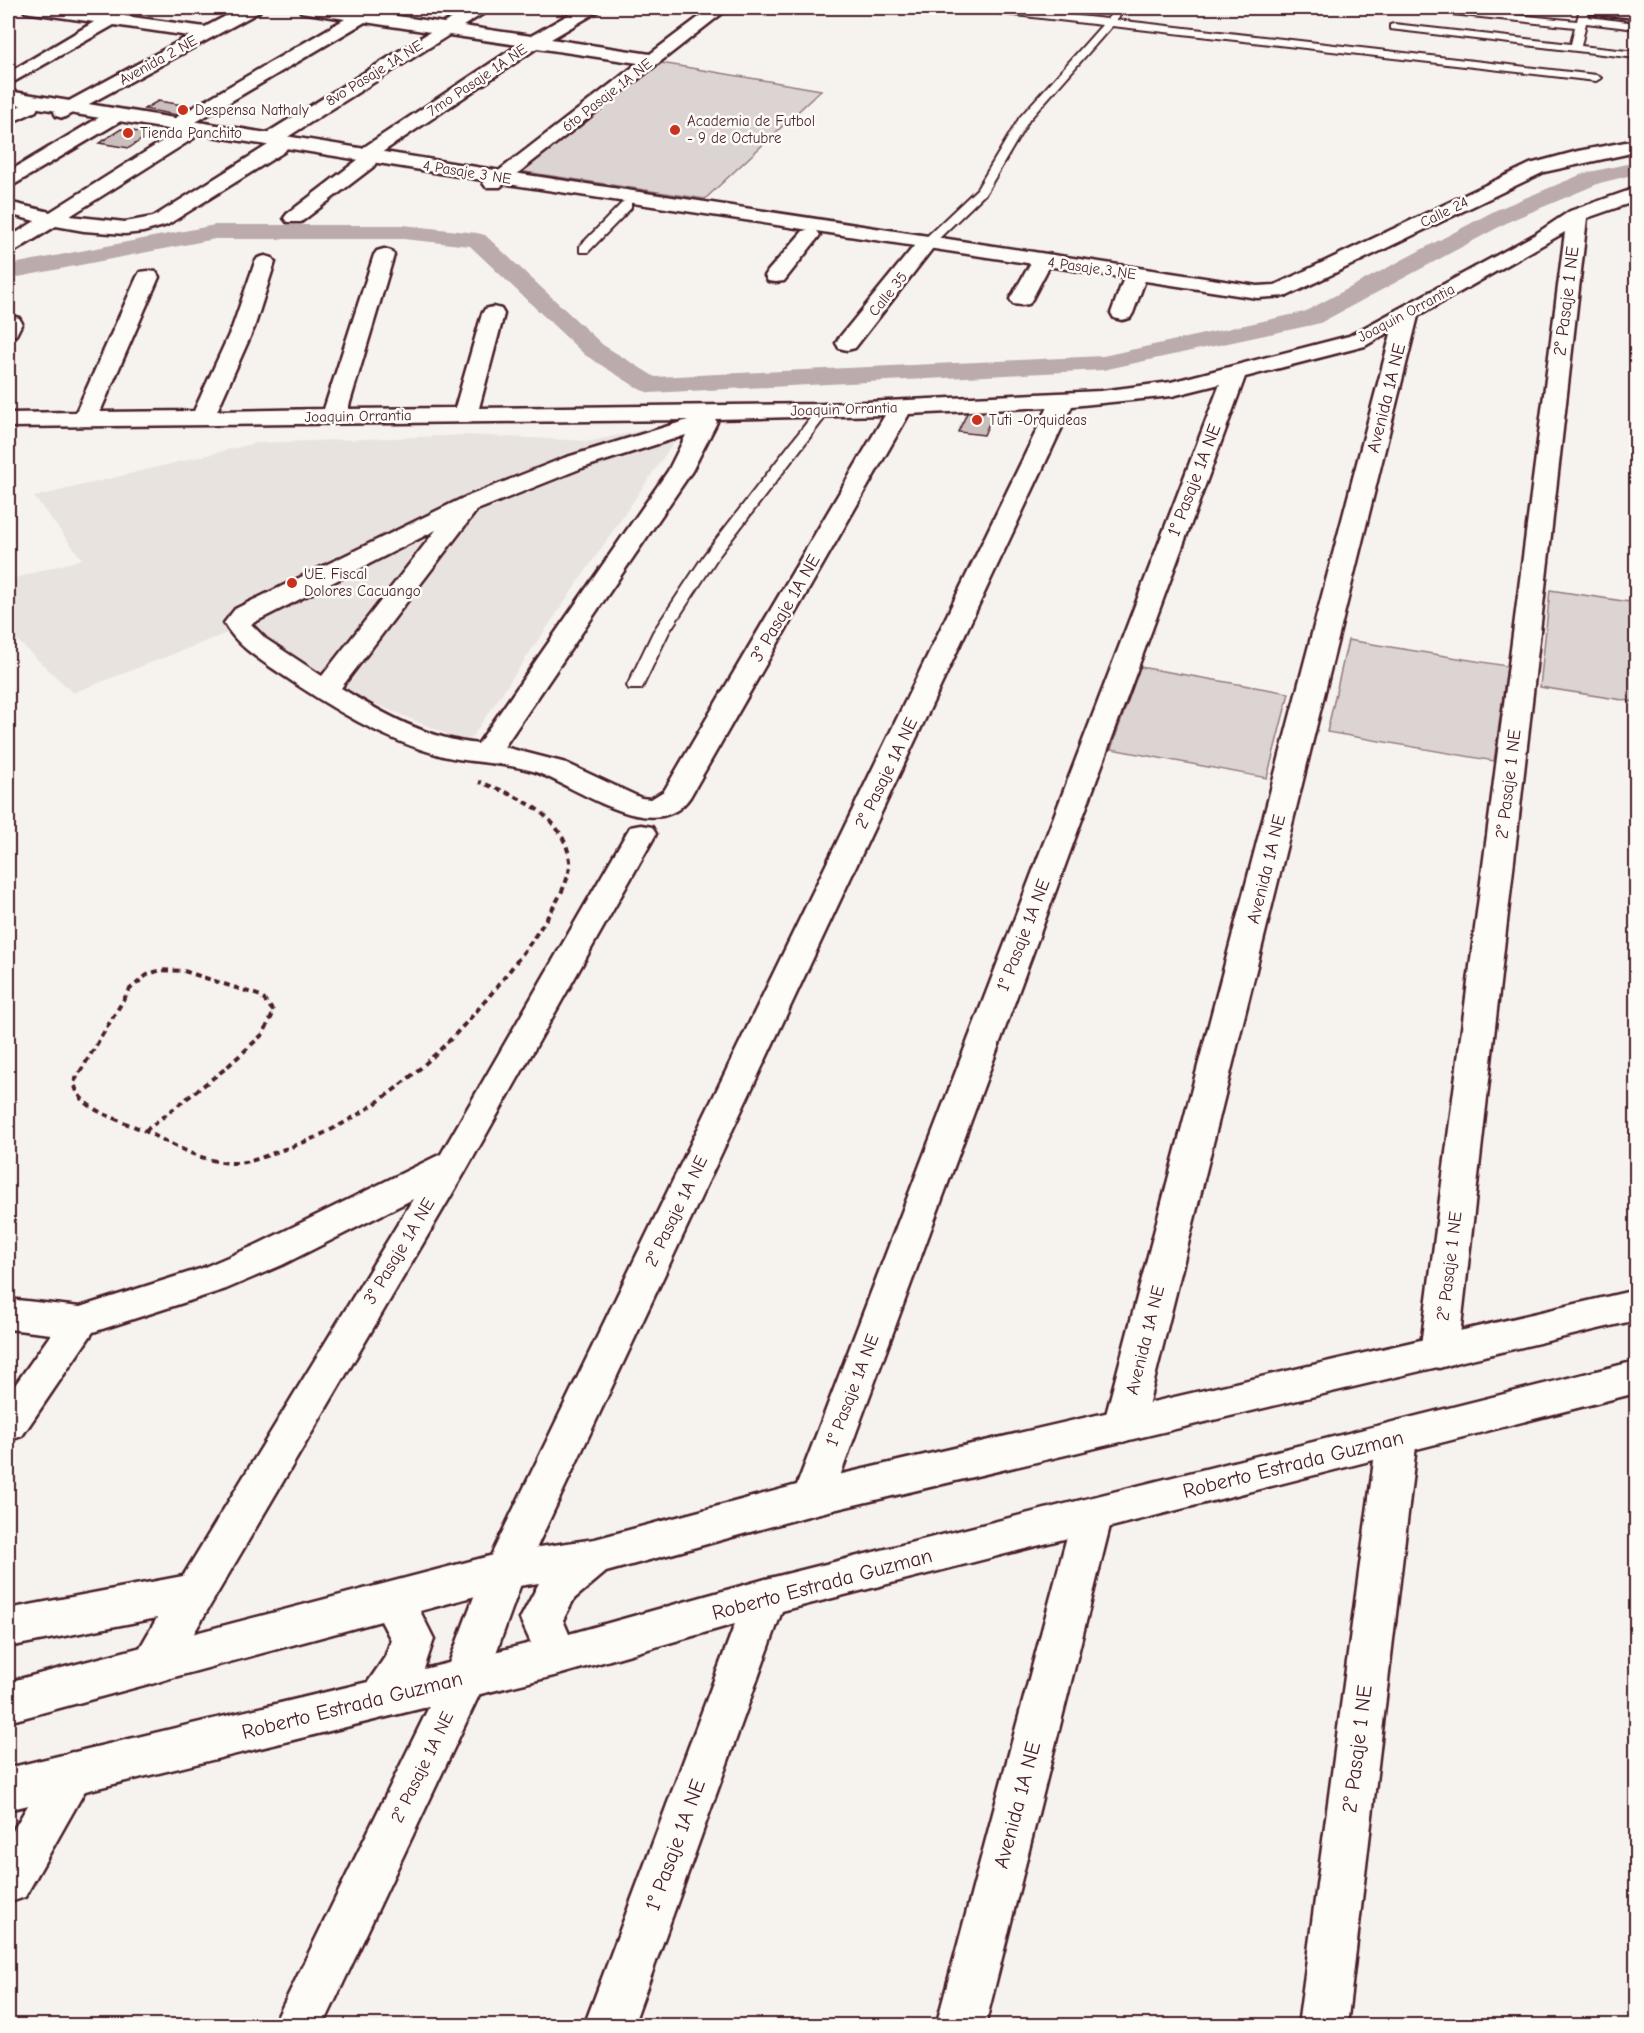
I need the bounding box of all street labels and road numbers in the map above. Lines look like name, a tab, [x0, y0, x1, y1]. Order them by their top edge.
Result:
street label: Avenida 2 NE	[116, 31, 200, 89]
street label: 8vo Pasaje 1A NE	[322, 36, 426, 110]
street label: 7mo Pasaje 1A NE	[424, 40, 530, 120]
street label: 6to Pasaje 1A NE	[559, 54, 655, 136]
street label: 4 Pasaje 3 NE	[421, 156, 513, 188]
street label: Calle 24	[1417, 193, 1471, 231]
street label: 2° Pasaje 1 NE	[1549, 245, 1584, 357]
street label: 4 Pasaje 3 NE	[1047, 253, 1137, 283]
street label: Calle 35	[865, 268, 911, 320]
street label: Joaquin Orrantia	[1354, 280, 1458, 346]
street label: Avenida 1A NE	[1363, 341, 1410, 455]
street label: Joaquin Orrantia	[790, 398, 898, 420]
street label: Joaquin Orrantia	[304, 406, 412, 426]
street label: 1° Pasaje 1A NE	[1163, 421, 1226, 539]
street label: 3° Pasaje 1A NE	[746, 551, 825, 666]
street label: 2° Pasaje 1A NE	[851, 714, 922, 832]
street label: 2° Pasaje 1 NE	[1491, 728, 1526, 840]
street label: Avenida 1A NE	[1243, 812, 1290, 926]
street label: 1° Pasaje 1A NE	[992, 876, 1055, 994]
street label: 2° Pasaje 1A NE	[641, 1152, 712, 1270]
street label: 3° Pasaje 1A NE	[359, 1194, 440, 1308]
street label: 2° Pasaje 1 NE	[1432, 1210, 1467, 1322]
street label: Avenida 1A NE	[1122, 1283, 1169, 1397]
street label: 1° Pasaje 1A NE	[821, 1331, 884, 1449]
street label: Roberto Estrada Guzman	[1180, 1425, 1406, 1503]
street label: Roberto Estrada Guzman	[709, 1543, 935, 1625]
street label: Roberto Estrada Guzman	[239, 1666, 465, 1744]
street label: 2° Pasaje 1 NE	[1337, 1684, 1377, 1814]
street label: 2° Pasaje 1A NE	[387, 1708, 458, 1826]
street label: Avenida 1A NE	[989, 1739, 1045, 1871]
street label: 1° Pasaje 1A NE	[640, 1776, 710, 1914]

